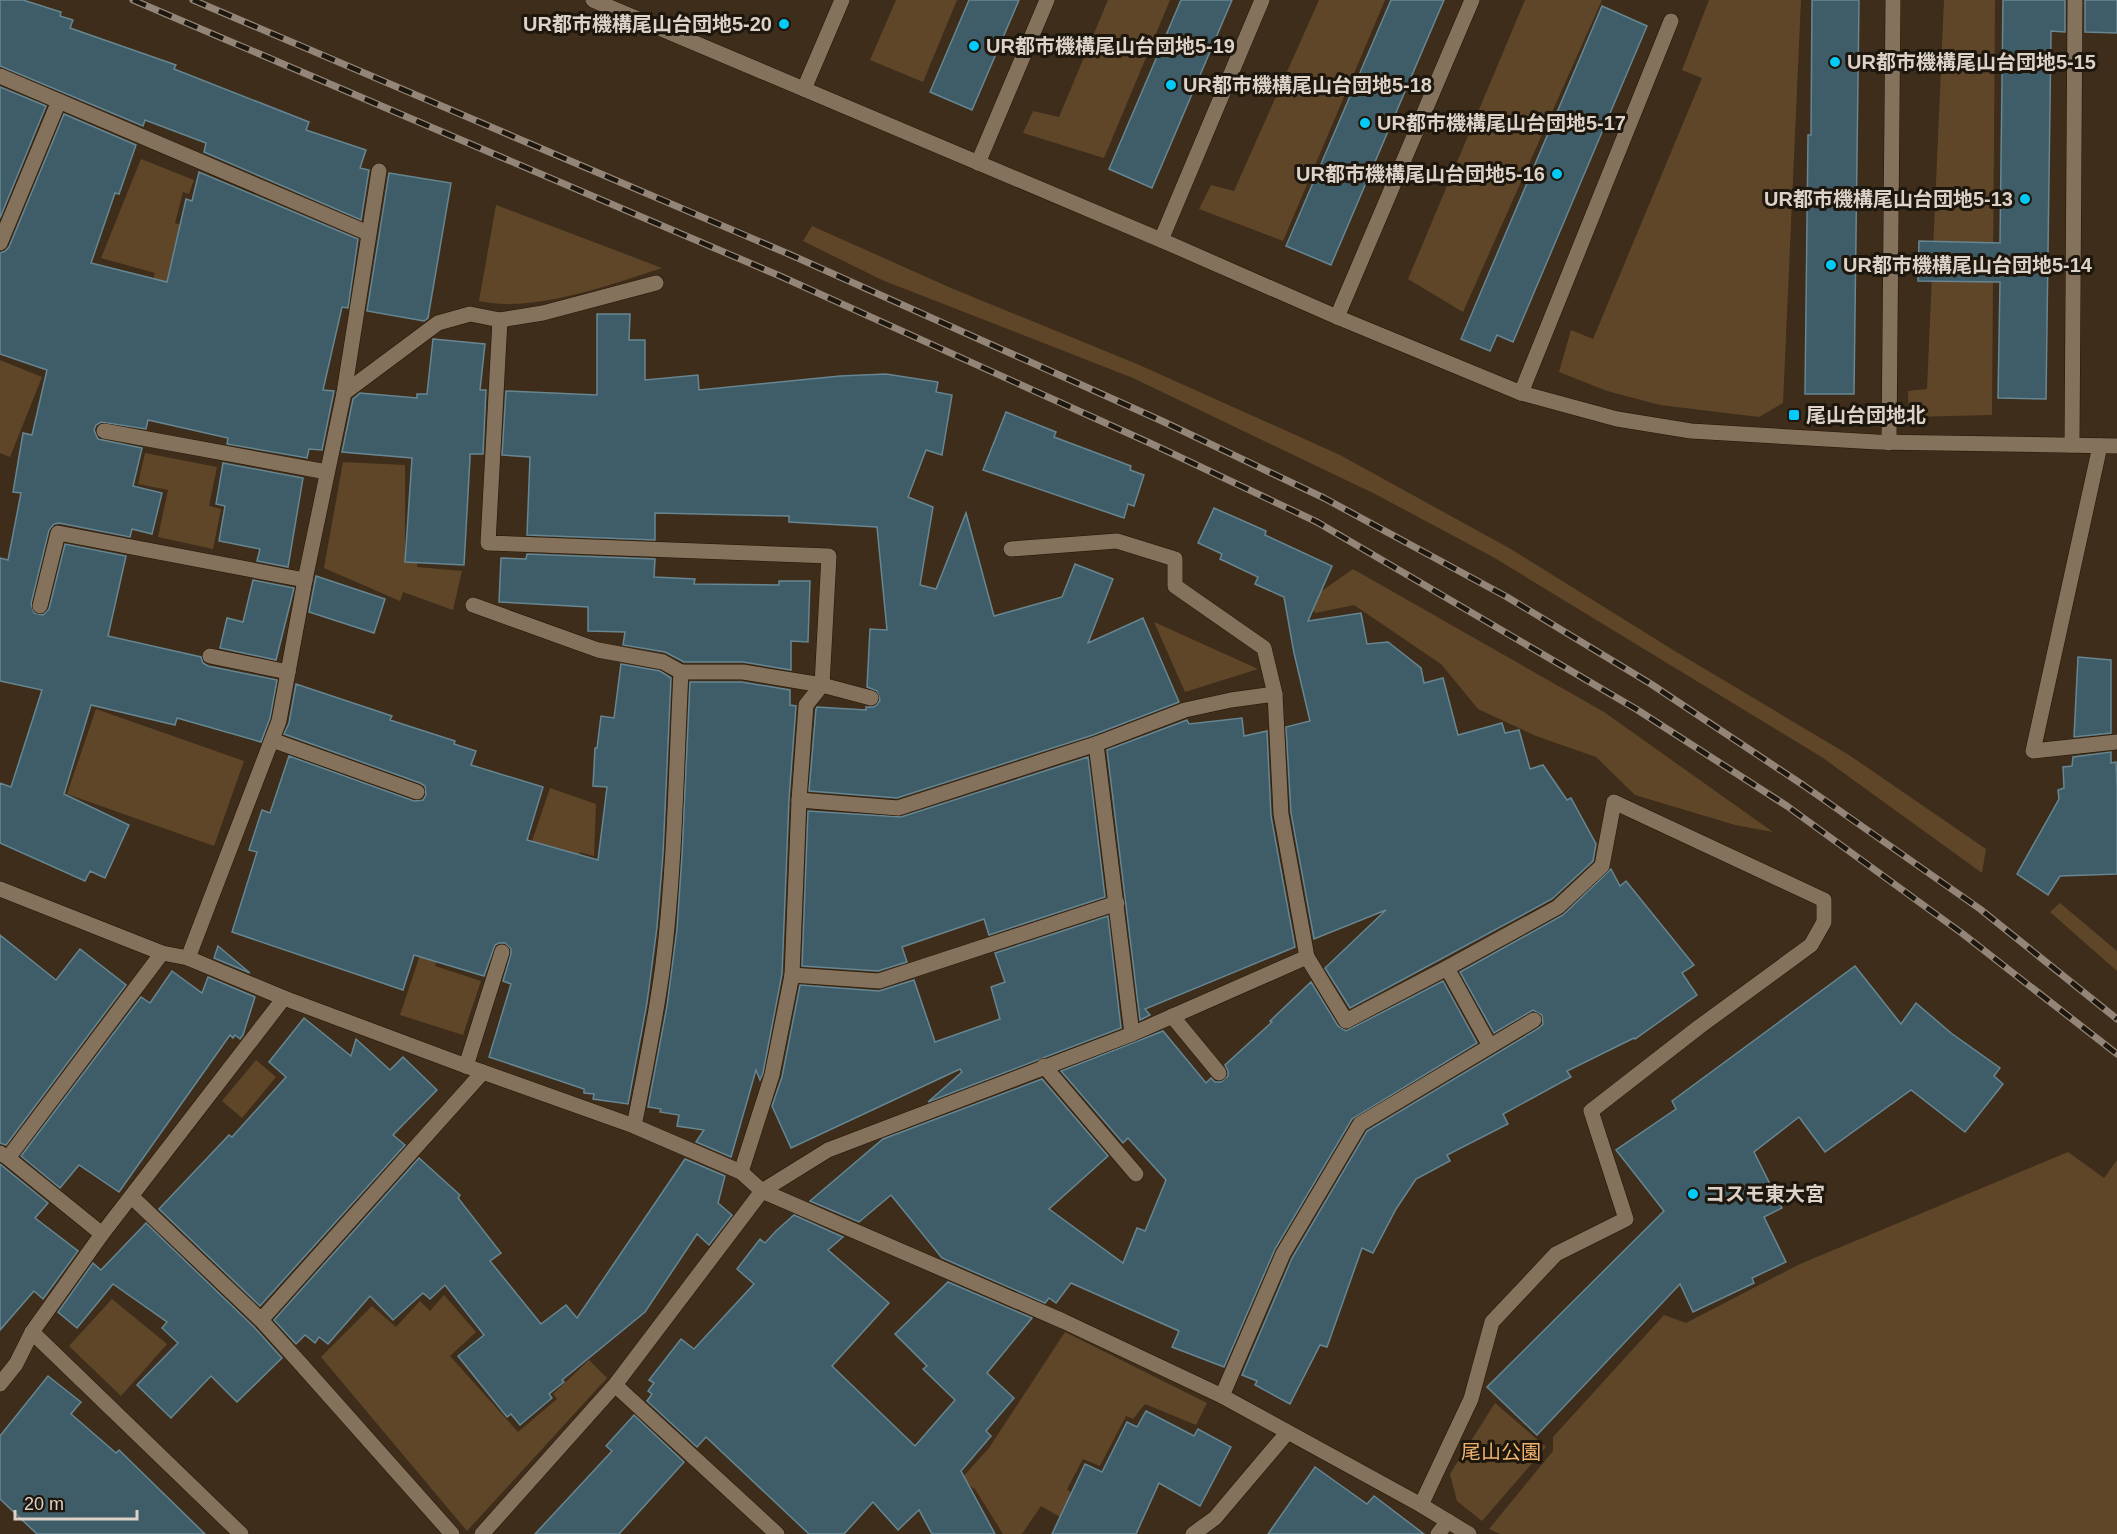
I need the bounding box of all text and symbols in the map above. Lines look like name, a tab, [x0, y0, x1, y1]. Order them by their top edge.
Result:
place label: UR都市機構尾山台団地5-20	[523, 13, 772, 35]
marker: UR都市機構尾山台団地5-20	[777, 17, 791, 31]
place label: UR都市機構尾山台団地5-19	[986, 35, 1235, 57]
marker: UR都市機構尾山台団地5-19	[967, 39, 981, 53]
place label: UR都市機構尾山台団地5-15	[1847, 51, 2096, 73]
marker: UR都市機構尾山台団地5-15	[1828, 55, 1842, 69]
place label: UR都市機構尾山台団地5-18	[1183, 74, 1432, 96]
marker: UR都市機構尾山台団地5-18	[1164, 78, 1178, 92]
place label: UR都市機構尾山台団地5-17	[1377, 112, 1626, 134]
marker: UR都市機構尾山台団地5-17	[1358, 116, 1372, 130]
place label: UR都市機構尾山台団地5-16	[1296, 163, 1545, 185]
marker: UR都市機構尾山台団地5-16	[1550, 167, 1564, 181]
place label: UR都市機構尾山台団地5-13	[1764, 188, 2013, 210]
marker: UR都市機構尾山台団地5-13	[2018, 192, 2032, 206]
place label: UR都市機構尾山台団地5-14	[1843, 254, 2093, 276]
marker: UR都市機構尾山台団地5-14	[1824, 258, 1838, 272]
place label: 尾山台団地北	[1806, 404, 1926, 426]
marker: 尾山台団地北	[1787, 408, 1801, 422]
place label: コスモ東大宮	[1705, 1183, 1825, 1205]
marker: コスモ東大宮	[1686, 1187, 1700, 1201]
park label: 尾山公園	[1461, 1441, 1541, 1463]
scale bar	[15, 1483, 136, 1521]
text: 20 m	[24, 1494, 64, 1514]

